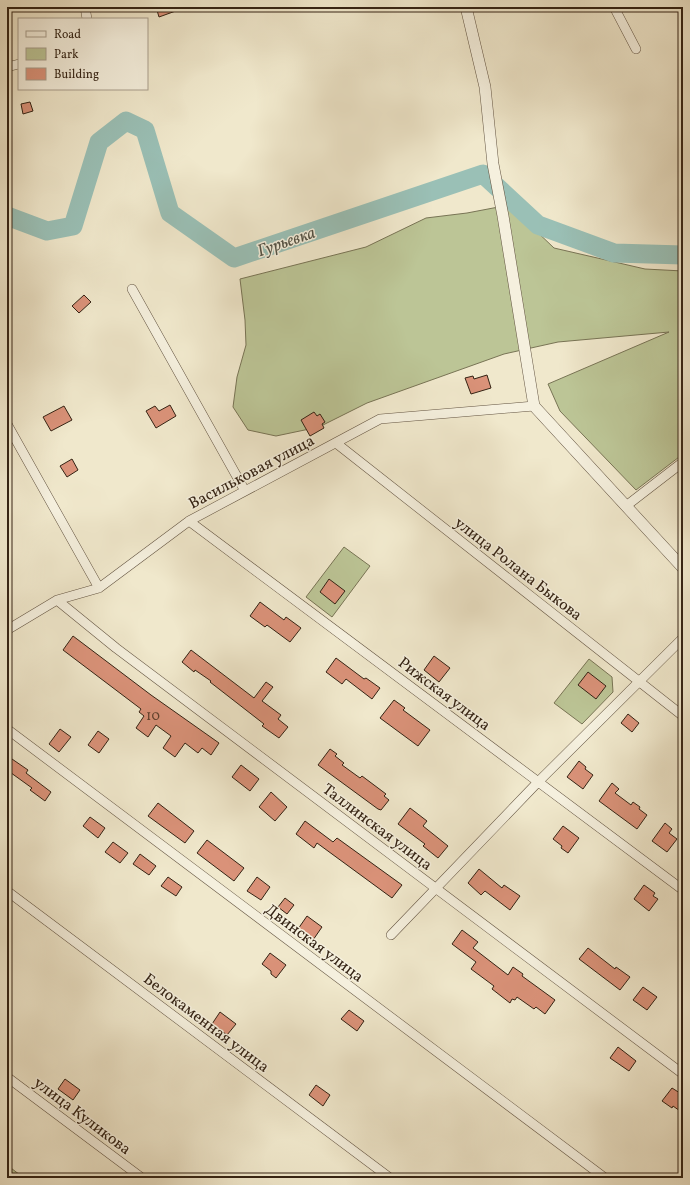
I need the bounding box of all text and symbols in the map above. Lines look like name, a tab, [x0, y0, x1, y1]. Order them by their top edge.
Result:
legend	[18, 18, 148, 90]
text: Road	[54, 27, 81, 43]
text: Park	[54, 47, 79, 63]
text: Building	[54, 67, 99, 83]
water label: Гурьевка	[254, 222, 319, 263]
street label: Васильковая улица	[185, 430, 319, 515]
street label: улица Ролана Быкова	[449, 513, 586, 627]
street label: Рижская улица	[393, 652, 495, 737]
house number: 10	[146, 707, 160, 726]
street label: Таллинская улица	[317, 779, 436, 876]
street label: Двинская улица	[260, 899, 368, 988]
street label: Белокаменная улица	[138, 969, 273, 1078]
street label: улица Куликова	[28, 1073, 135, 1161]

